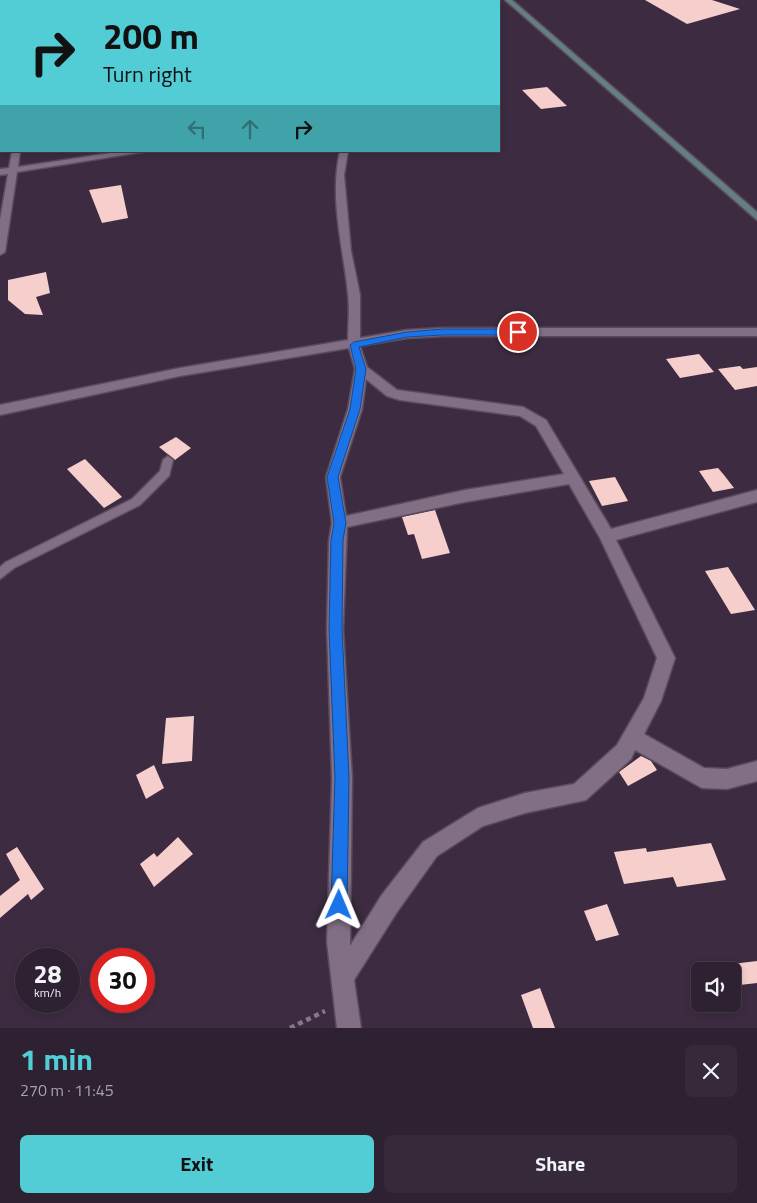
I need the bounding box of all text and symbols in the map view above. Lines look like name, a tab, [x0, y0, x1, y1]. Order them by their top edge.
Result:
text: 200 m	[103, 9, 199, 63]
icon: right	[20, 20, 85, 85]
text: Turn right	[103, 57, 192, 91]
icon: left	[183, 115, 211, 143]
icon: ahead	[236, 115, 264, 143]
icon: right	[289, 115, 317, 143]
pin	[497, 311, 539, 353]
icon: arrive	[504, 318, 532, 346]
position arrow	[312, 878, 364, 930]
speed limit sign: 30	[90, 948, 155, 1013]
text: 28	[33, 955, 62, 993]
map controls	[691, 962, 741, 1012]
button: sound	[691, 962, 741, 1012]
text: km/h	[34, 983, 61, 1002]
text: 1 min	[20, 1036, 93, 1082]
button: close	[685, 1045, 737, 1097]
text: 270 m · 11:45	[20, 1078, 114, 1102]
button: Exit	[20, 1135, 374, 1193]
button: Share	[384, 1135, 737, 1193]

